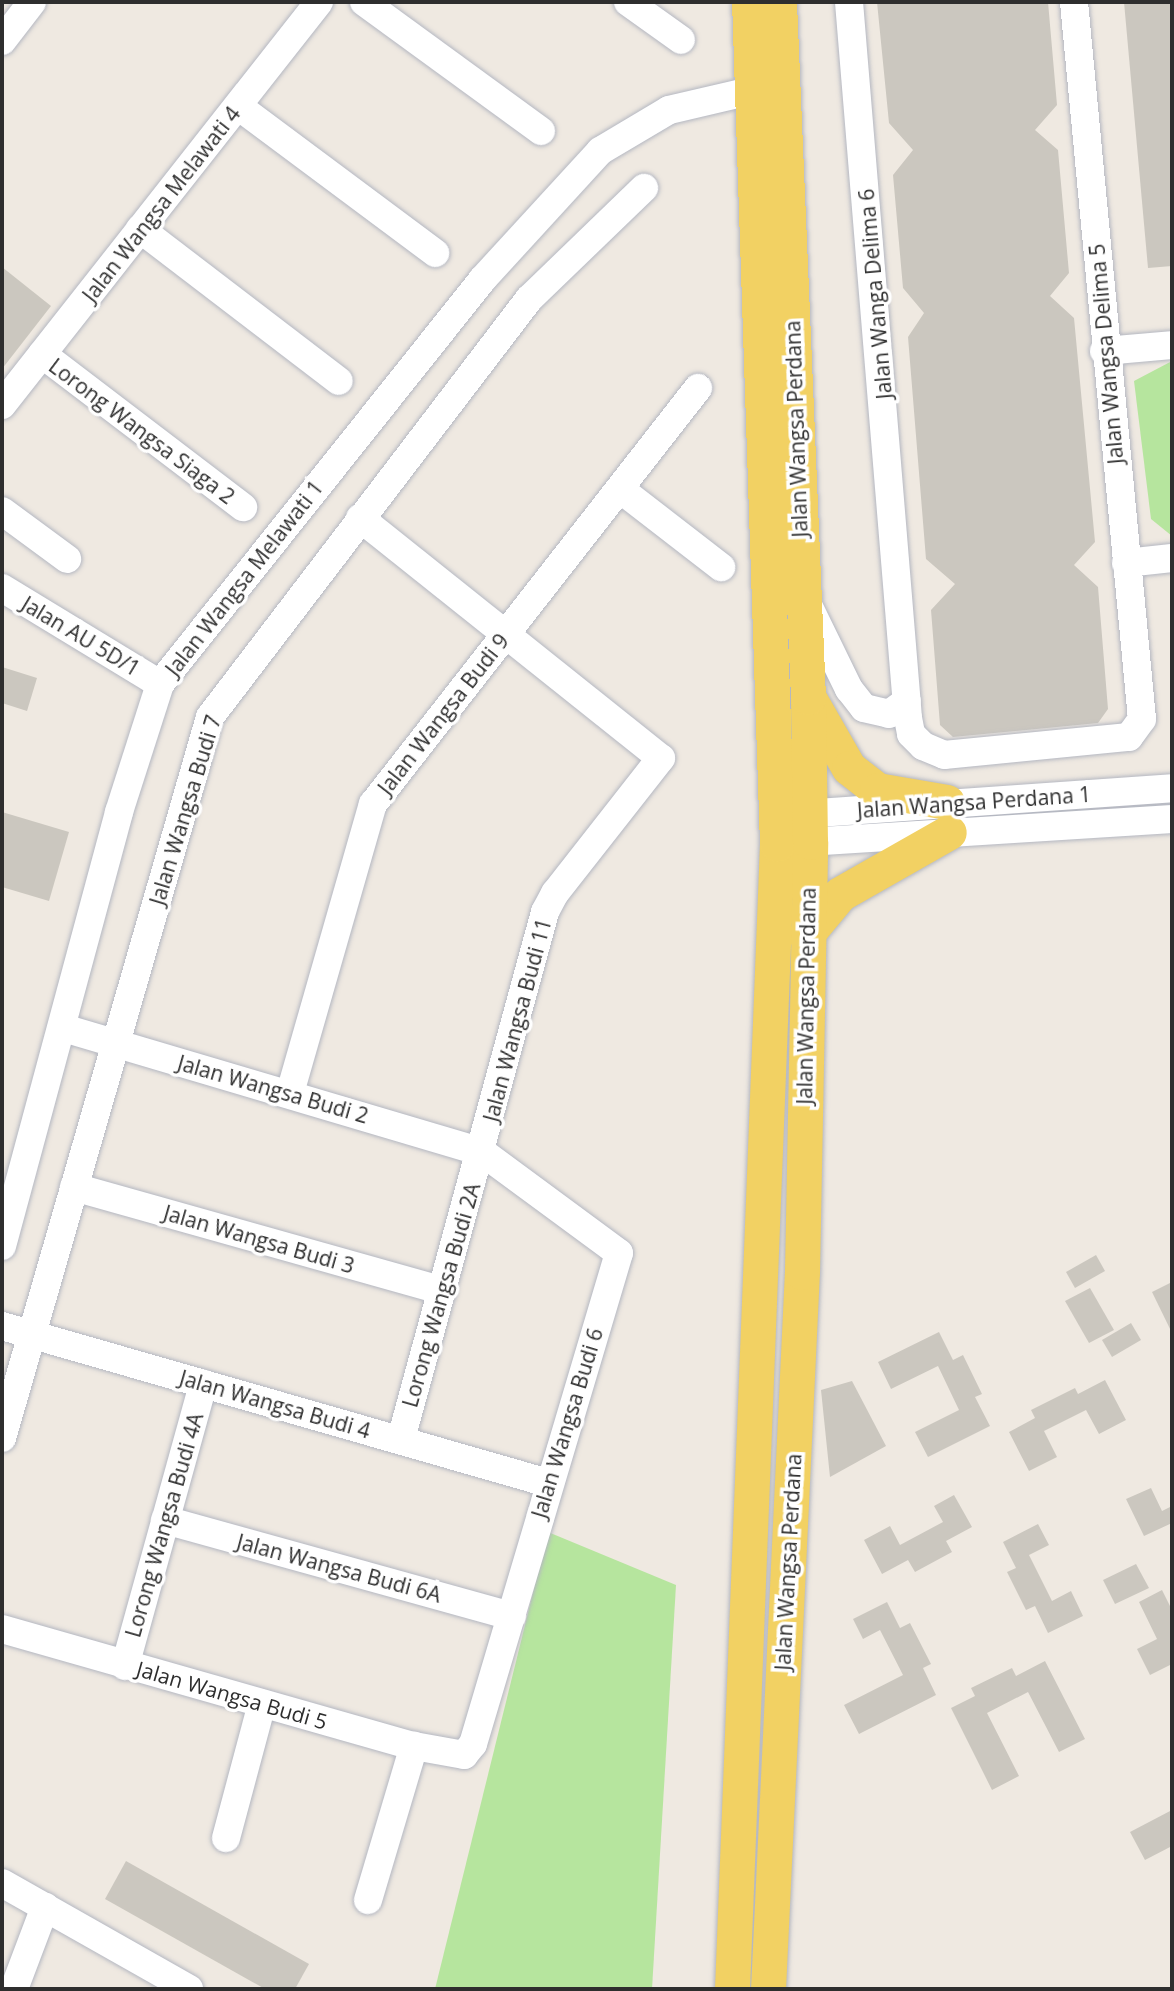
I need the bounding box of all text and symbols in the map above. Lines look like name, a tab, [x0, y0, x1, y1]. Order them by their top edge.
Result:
street label: Jalan Wangsa Melawati 4	[77, 101, 245, 307]
street label: Jalan Wanga Delima 6	[853, 188, 897, 400]
street label: Jalan Wangsa Delima 5	[1084, 243, 1128, 465]
street label: Jalan Wangsa Perdana	[780, 320, 812, 538]
street label: Lorong Wangsa Siaga 2	[44, 353, 240, 509]
street label: Jalan Wangsa Melawati 1	[160, 475, 328, 681]
street label: Jalan AU 5D/1	[17, 591, 145, 681]
street label: Jalan Wangsa Budi 9	[372, 629, 514, 799]
street label: Jalan Wangsa Budi 7	[144, 712, 226, 908]
street label: Jalan Wangsa Perdana 1	[856, 781, 1092, 823]
street label: Jalan Wangsa Perdana	[792, 887, 820, 1105]
street label: Jalan Wangsa Budi 11	[478, 916, 556, 1124]
street label: Jalan Wangsa Budi 2	[175, 1050, 371, 1128]
street label: Lorong Wangsa Budi 2A	[397, 1180, 485, 1410]
street label: Jalan Wangsa Budi 3	[161, 1200, 357, 1278]
street label: Jalan Wangsa Budi 6	[526, 1325, 608, 1521]
street label: Jalan Wangsa Budi 4	[177, 1365, 373, 1443]
street label: Lorong Wangsa Budi 4A	[120, 1410, 208, 1640]
street label: Jalan Wangsa Perdana	[770, 1453, 806, 1671]
street label: Jalan Wangsa Budi 6A	[234, 1529, 444, 1607]
street label: Jalan Wangsa Budi 5	[134, 1656, 330, 1734]

